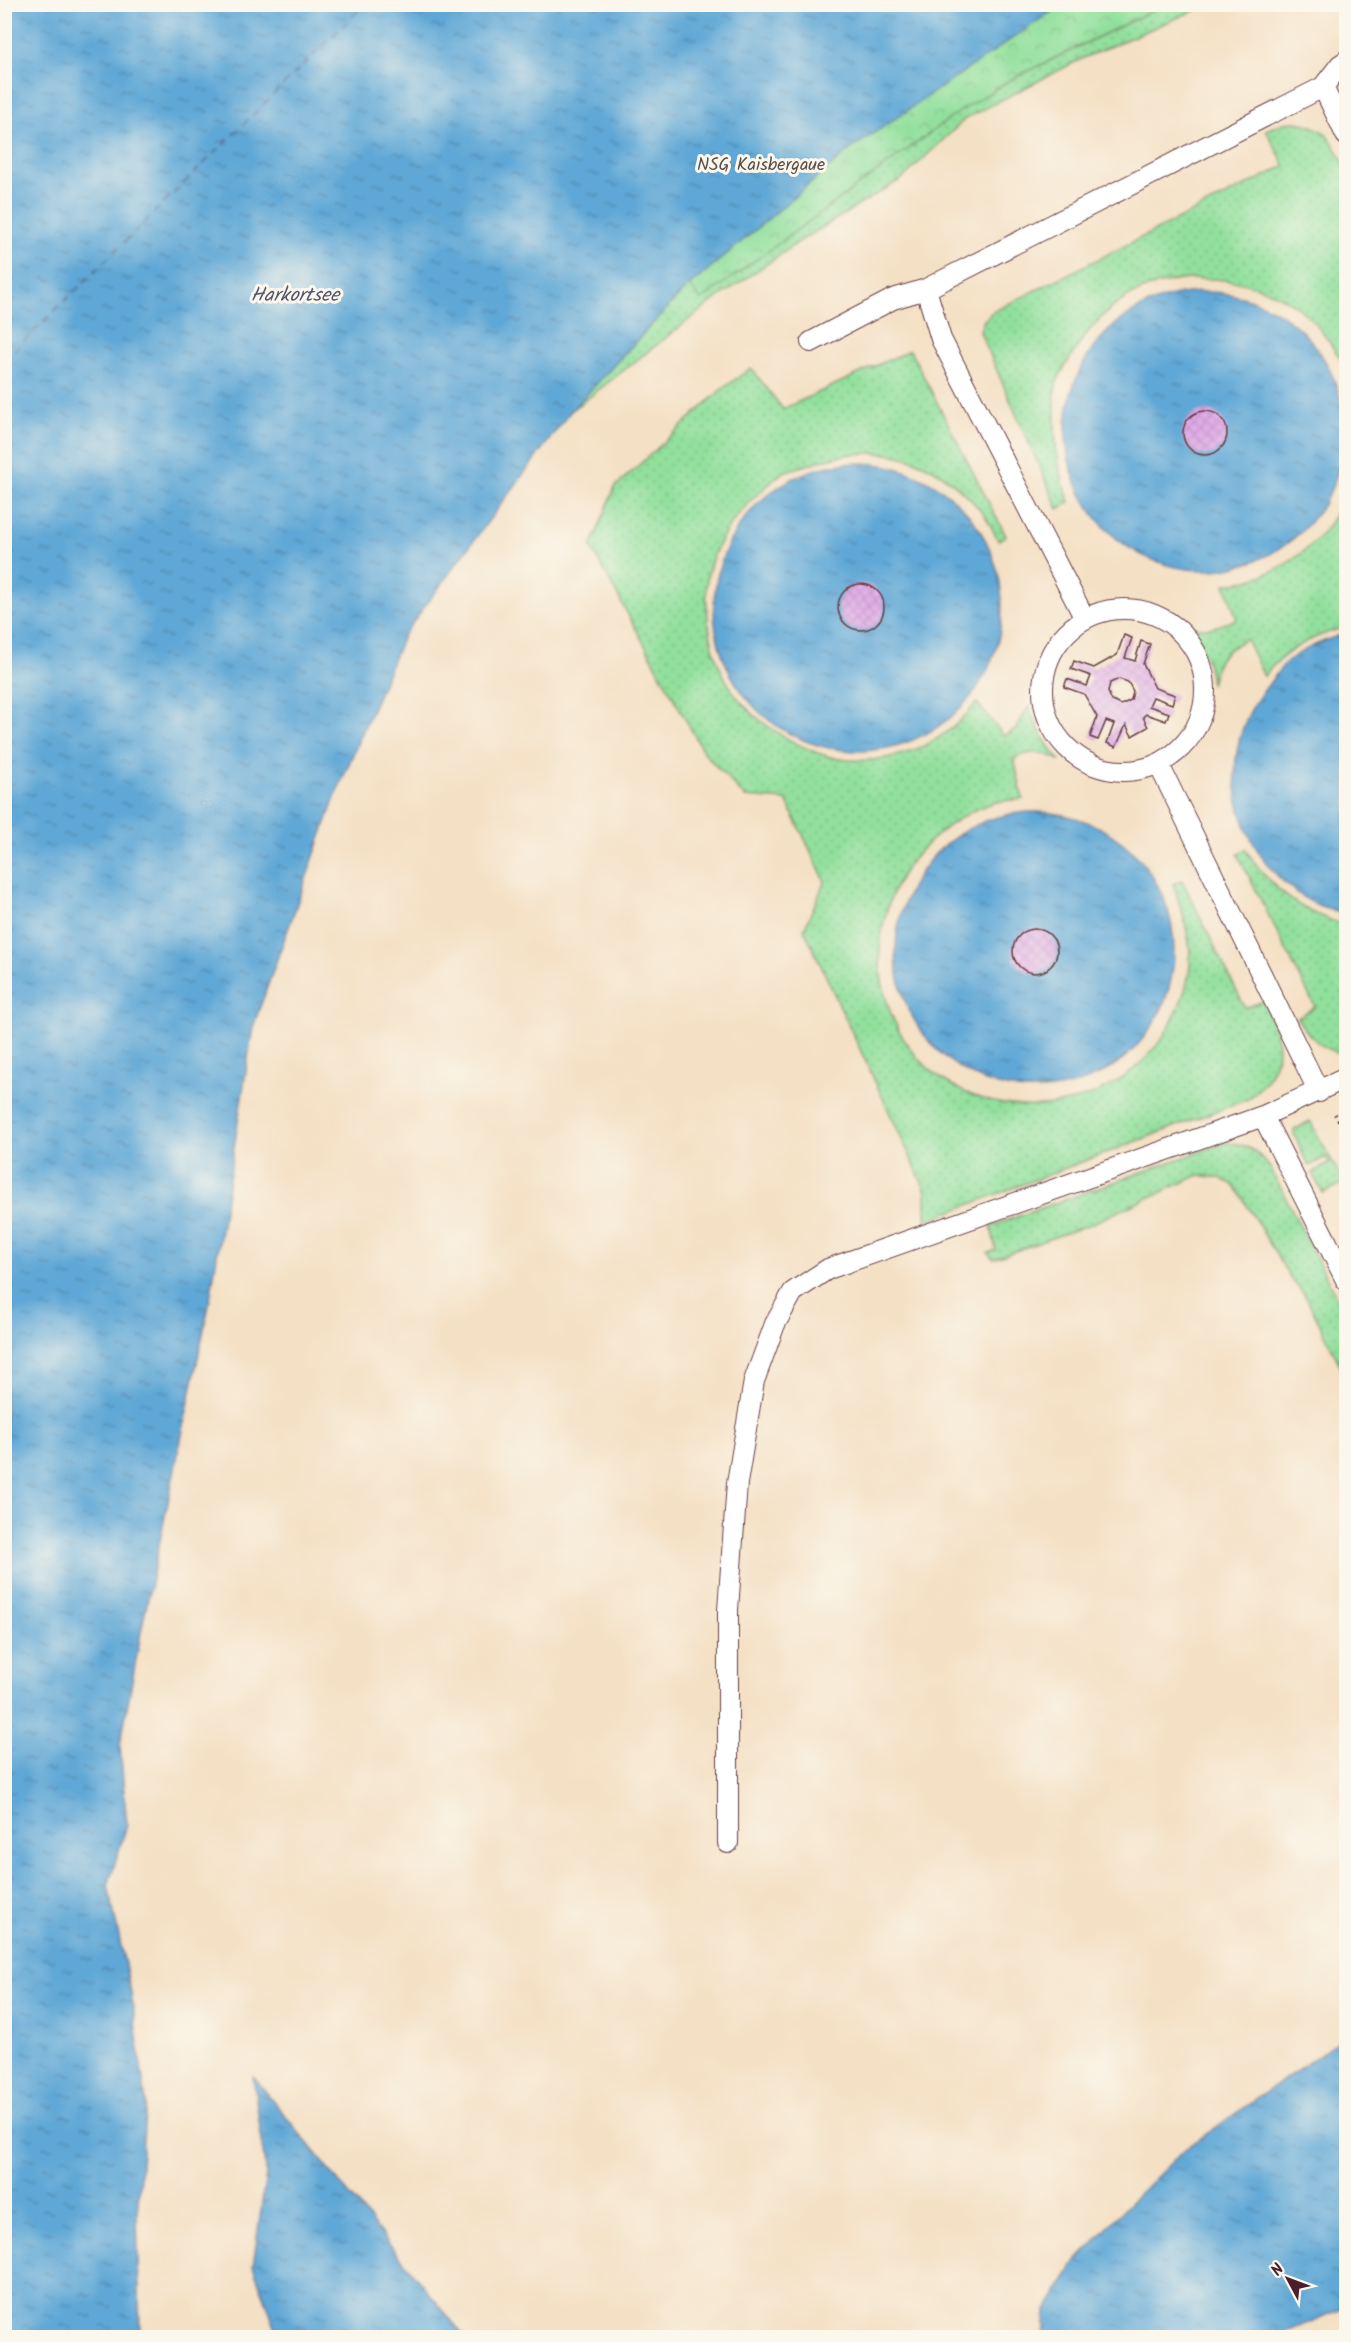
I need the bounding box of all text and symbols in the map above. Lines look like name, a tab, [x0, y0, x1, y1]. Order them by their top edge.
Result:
park label: NSG Kaisbergaue	[697, 151, 825, 180]
water label: Harkortsee	[251, 280, 341, 312]
north arrow	[1258, 2249, 1318, 2309]
text: N	[1265, 2258, 1291, 2282]

